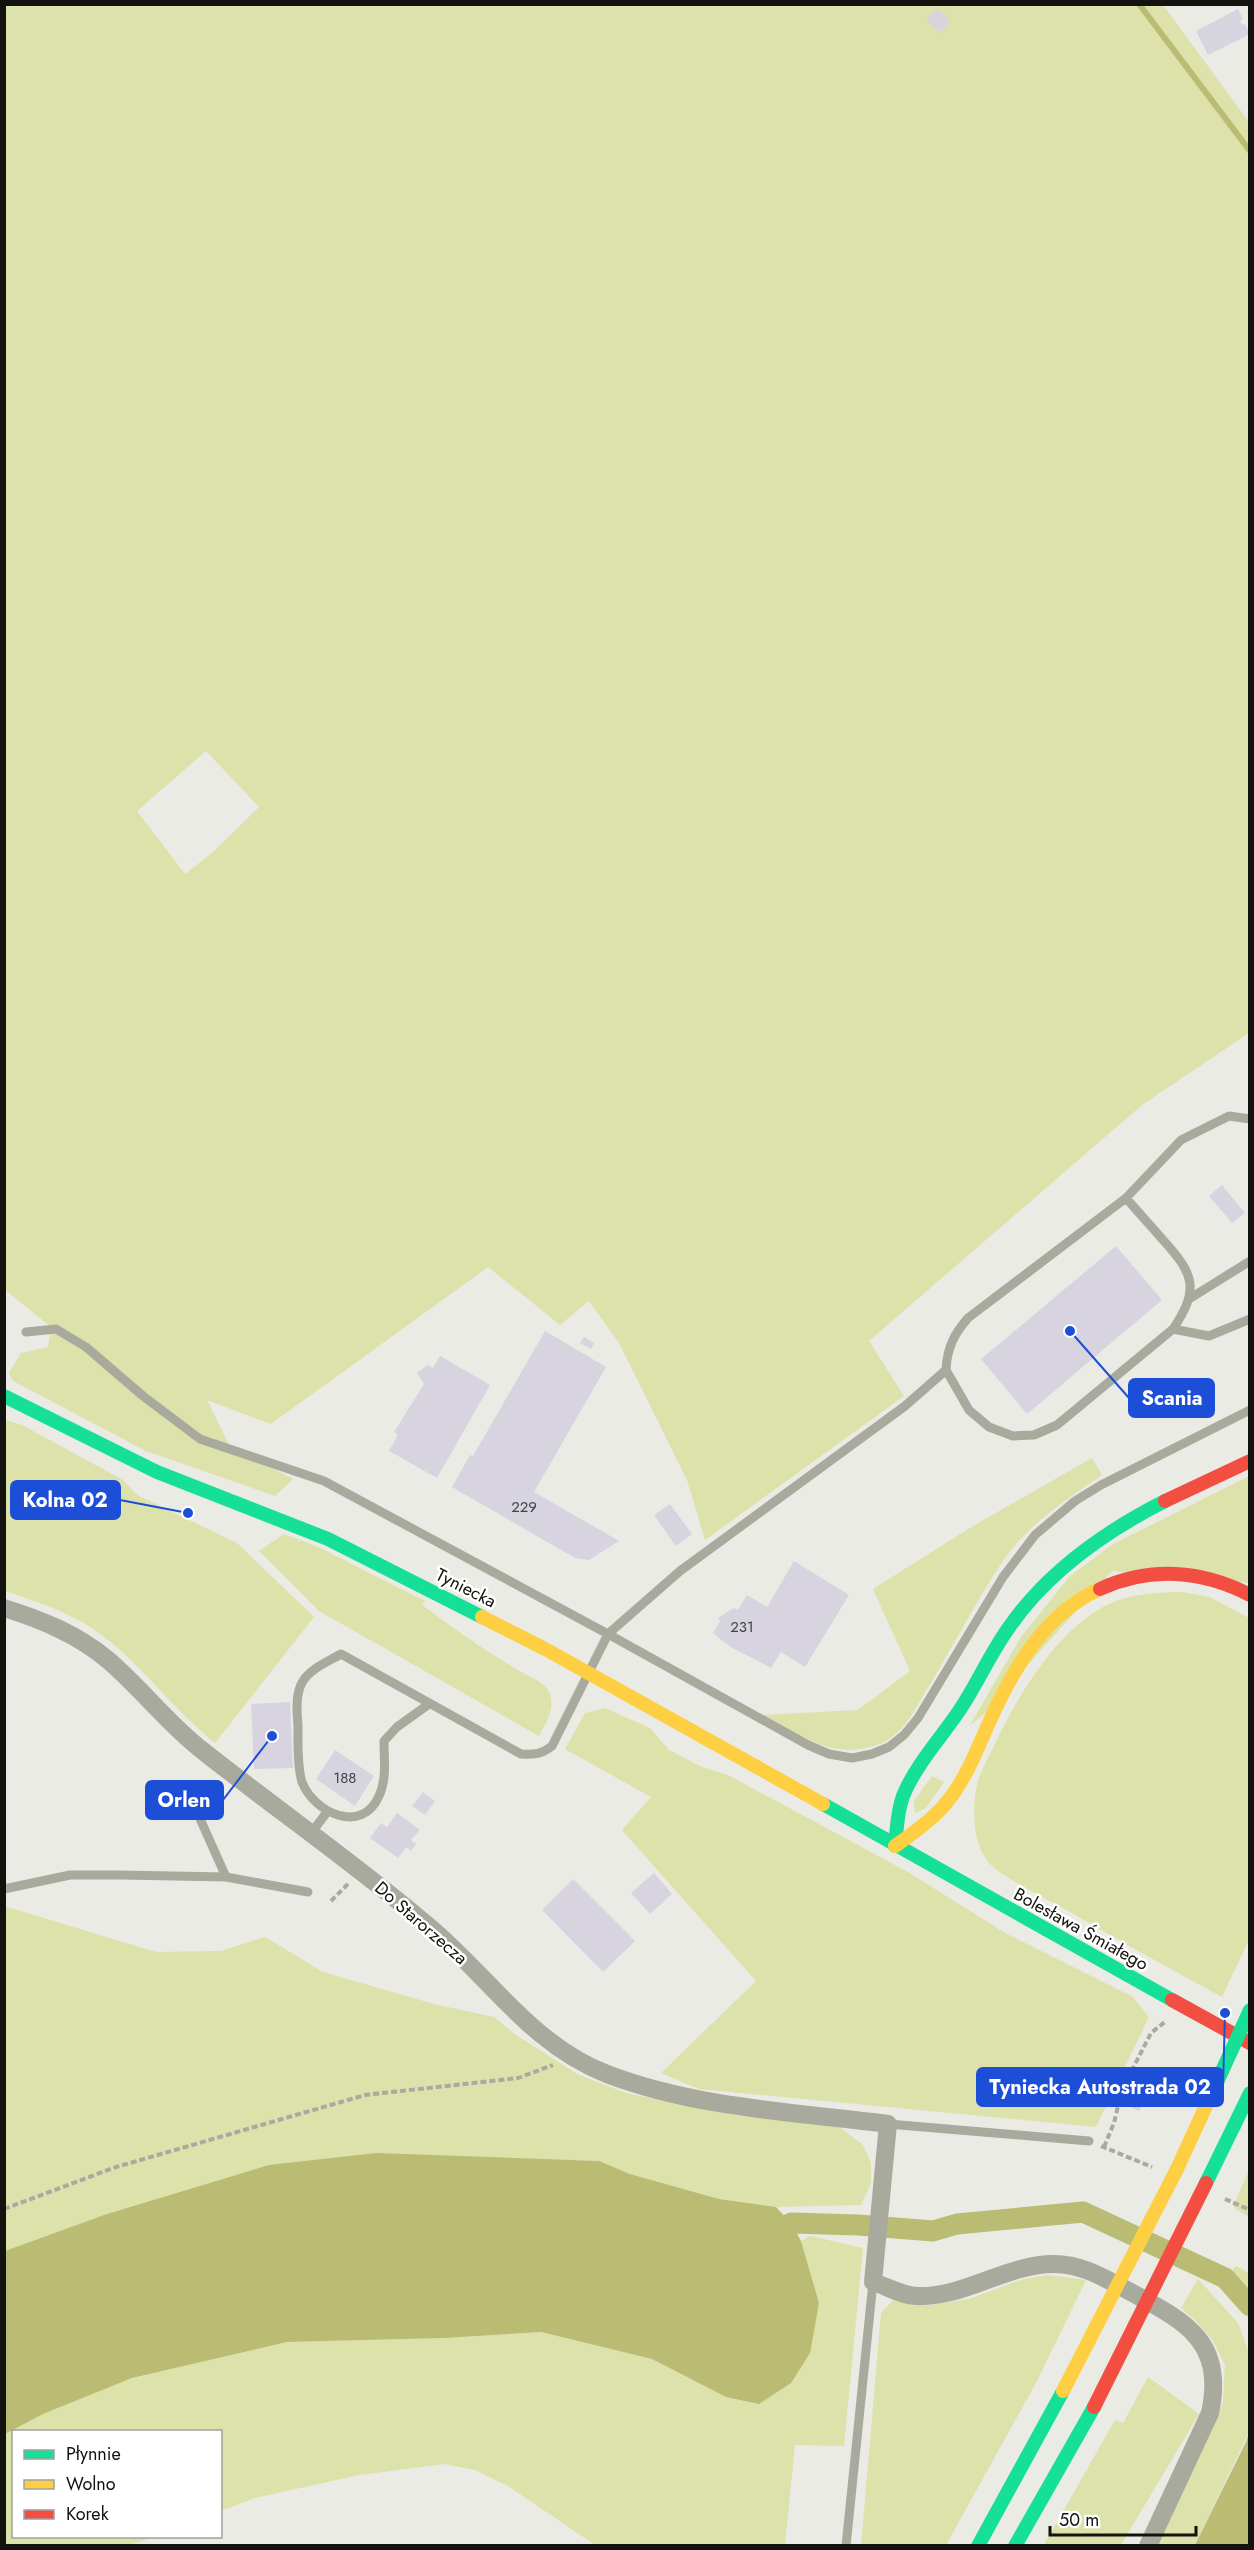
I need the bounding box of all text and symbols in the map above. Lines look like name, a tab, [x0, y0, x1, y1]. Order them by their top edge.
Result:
callout: Scania	[1129, 1379, 1214, 1417]
text: Scania	[1142, 1384, 1202, 1413]
callout: Kolna 02	[11, 1481, 120, 1519]
text: Kolna 02	[22, 1486, 108, 1515]
house number: 229	[511, 1496, 537, 1518]
street label: Tyniecka	[431, 1562, 501, 1614]
house number: 231	[730, 1616, 754, 1638]
house number: 188	[333, 1767, 357, 1789]
callout: Orlen	[146, 1781, 223, 1819]
text: Orlen	[158, 1786, 211, 1815]
street label: Do Starorzecza	[369, 1875, 473, 1971]
street label: Bolesława Śmiałego	[1009, 1881, 1153, 1977]
callout: Tyniecka Autostrada 02	[977, 2068, 1223, 2106]
text: Tyniecka Autostrada 02	[989, 2073, 1211, 2102]
legend	[12, 2430, 222, 2538]
text: Płynnie	[66, 2441, 121, 2467]
text: Wolno	[66, 2471, 116, 2497]
scale bar	[1050, 2499, 1196, 2537]
text: Korek	[66, 2501, 109, 2527]
text: 50 m	[1059, 2507, 1099, 2533]

